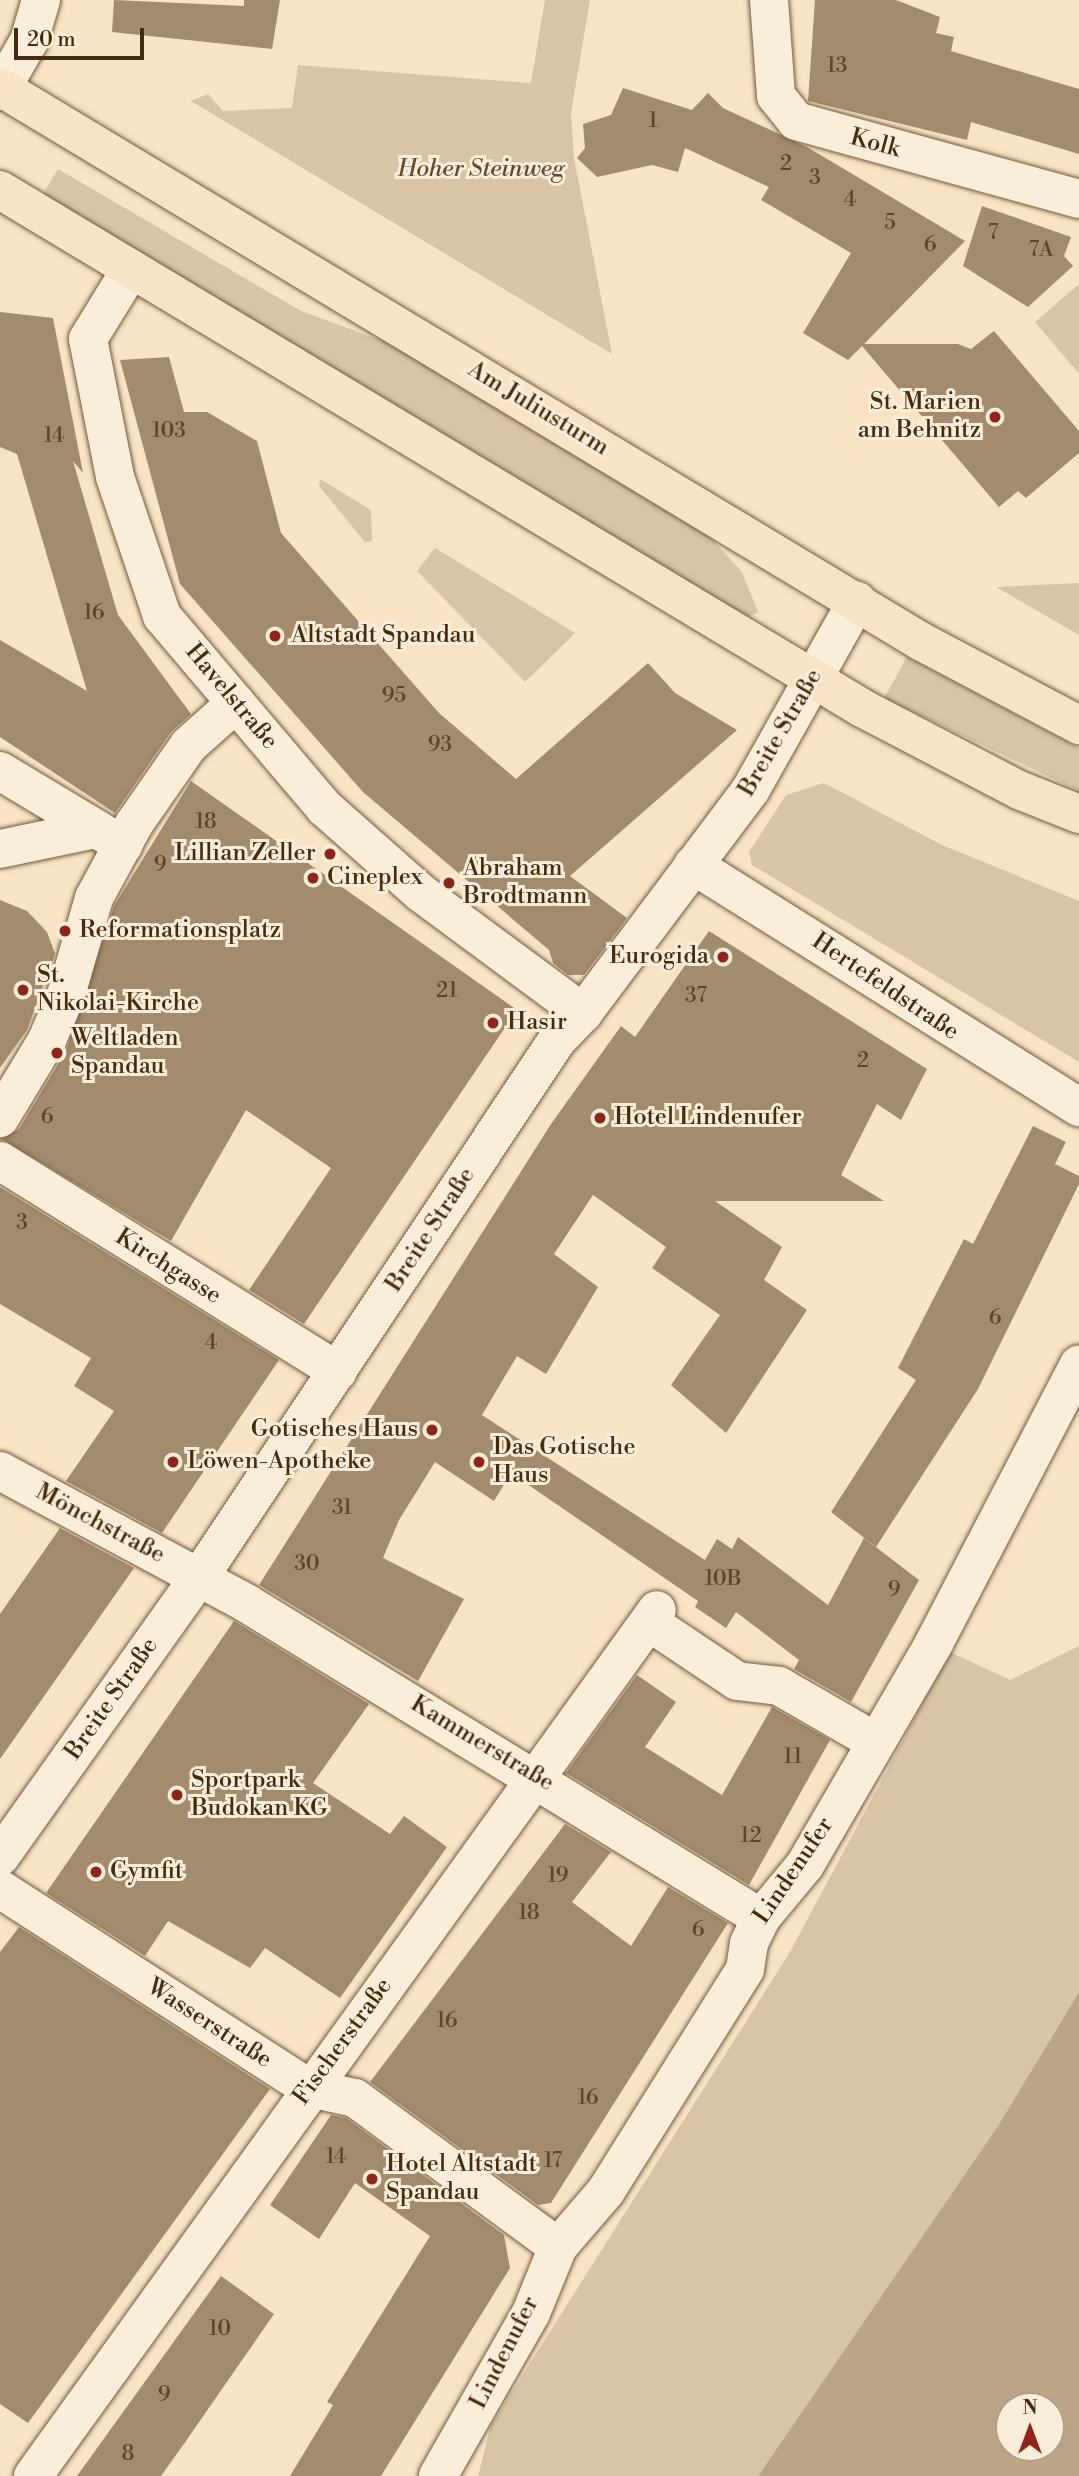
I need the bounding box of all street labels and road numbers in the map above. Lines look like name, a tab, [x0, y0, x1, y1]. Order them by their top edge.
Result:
street label: Kolk	[847, 124, 903, 164]
street label: Am Juliusturm	[462, 355, 614, 463]
street label: Havelstraße	[178, 638, 284, 756]
street label: Breite Straße	[733, 664, 829, 802]
street label: Hertefeldstraße	[806, 927, 964, 1047]
street label: Breite Straße	[380, 1162, 482, 1298]
street label: Kirchgasse	[110, 1223, 226, 1311]
street label: Mönchstraße	[30, 1478, 170, 1570]
street label: Breite Straße	[59, 1632, 165, 1766]
street label: Kammerstraße	[405, 1690, 559, 1798]
street label: Lindenufer	[748, 1812, 840, 1930]
street label: Wasserstraße	[141, 1973, 277, 2075]
street label: Fischerstraße	[287, 1973, 399, 2111]
street label: Lindenufer	[464, 2292, 546, 2414]

